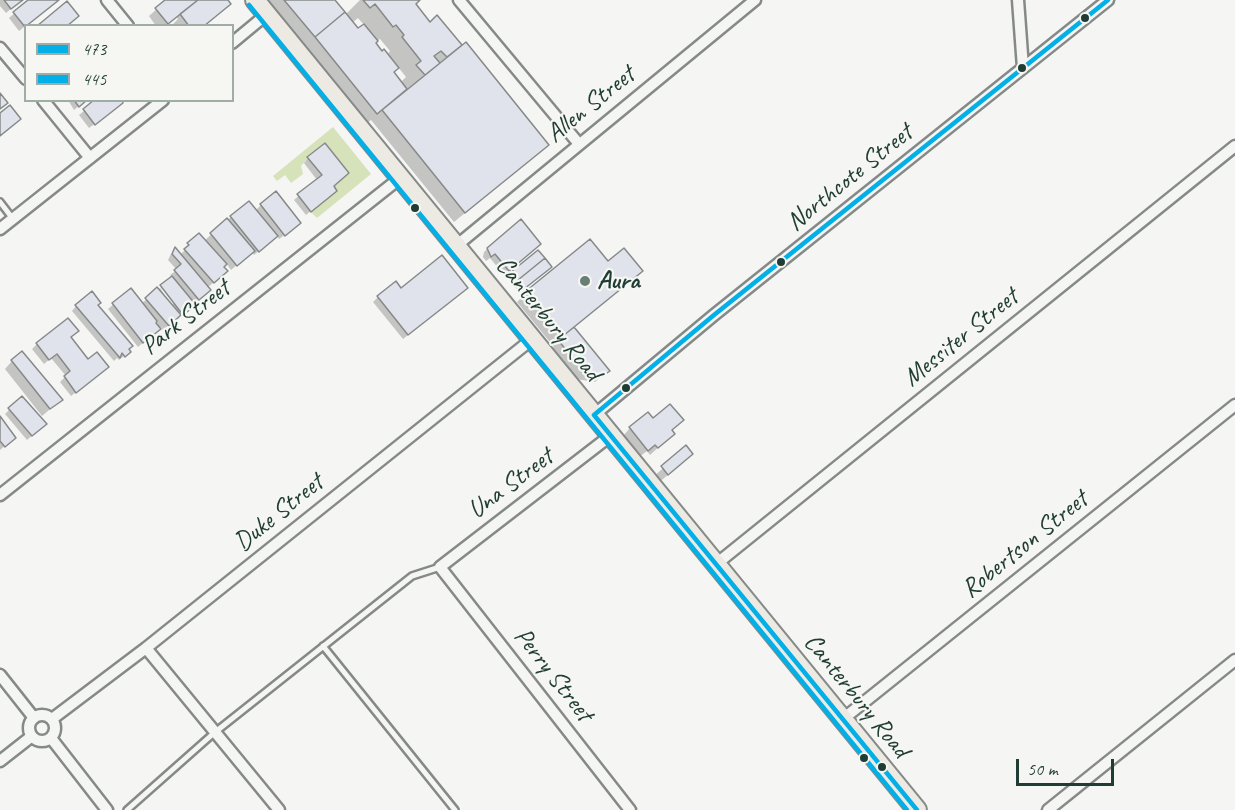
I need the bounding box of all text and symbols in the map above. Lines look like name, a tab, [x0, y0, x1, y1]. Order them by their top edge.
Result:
unlabelled marker	[1079, 12, 1091, 24]
legend	[24, 24, 234, 102]
text: 473	[82, 38, 106, 60]
street label: Allen Street	[540, 60, 642, 150]
unlabelled marker	[1016, 62, 1028, 74]
text: 445	[82, 68, 106, 90]
street label: Northcote Street	[781, 118, 919, 238]
unlabelled marker	[409, 202, 421, 214]
street label: Canterbury Road	[488, 251, 608, 387]
unlabelled marker	[775, 256, 787, 268]
place label: Aura	[597, 265, 640, 297]
street label: Park Street	[135, 274, 237, 362]
marker: Aura	[578, 274, 592, 288]
street label: Messiter Street	[897, 282, 1025, 394]
unlabelled marker	[620, 382, 632, 394]
street label: Una Street	[462, 442, 560, 526]
street label: Duke Street	[228, 468, 330, 558]
street label: Robertson Street	[956, 485, 1094, 605]
street label: Perry Street	[507, 622, 599, 728]
street label: Canterbury Road	[796, 628, 916, 764]
scale bar	[1019, 747, 1116, 785]
unlabelled marker	[858, 752, 870, 764]
text: 50 m	[1027, 758, 1058, 780]
unlabelled marker	[876, 761, 888, 773]

